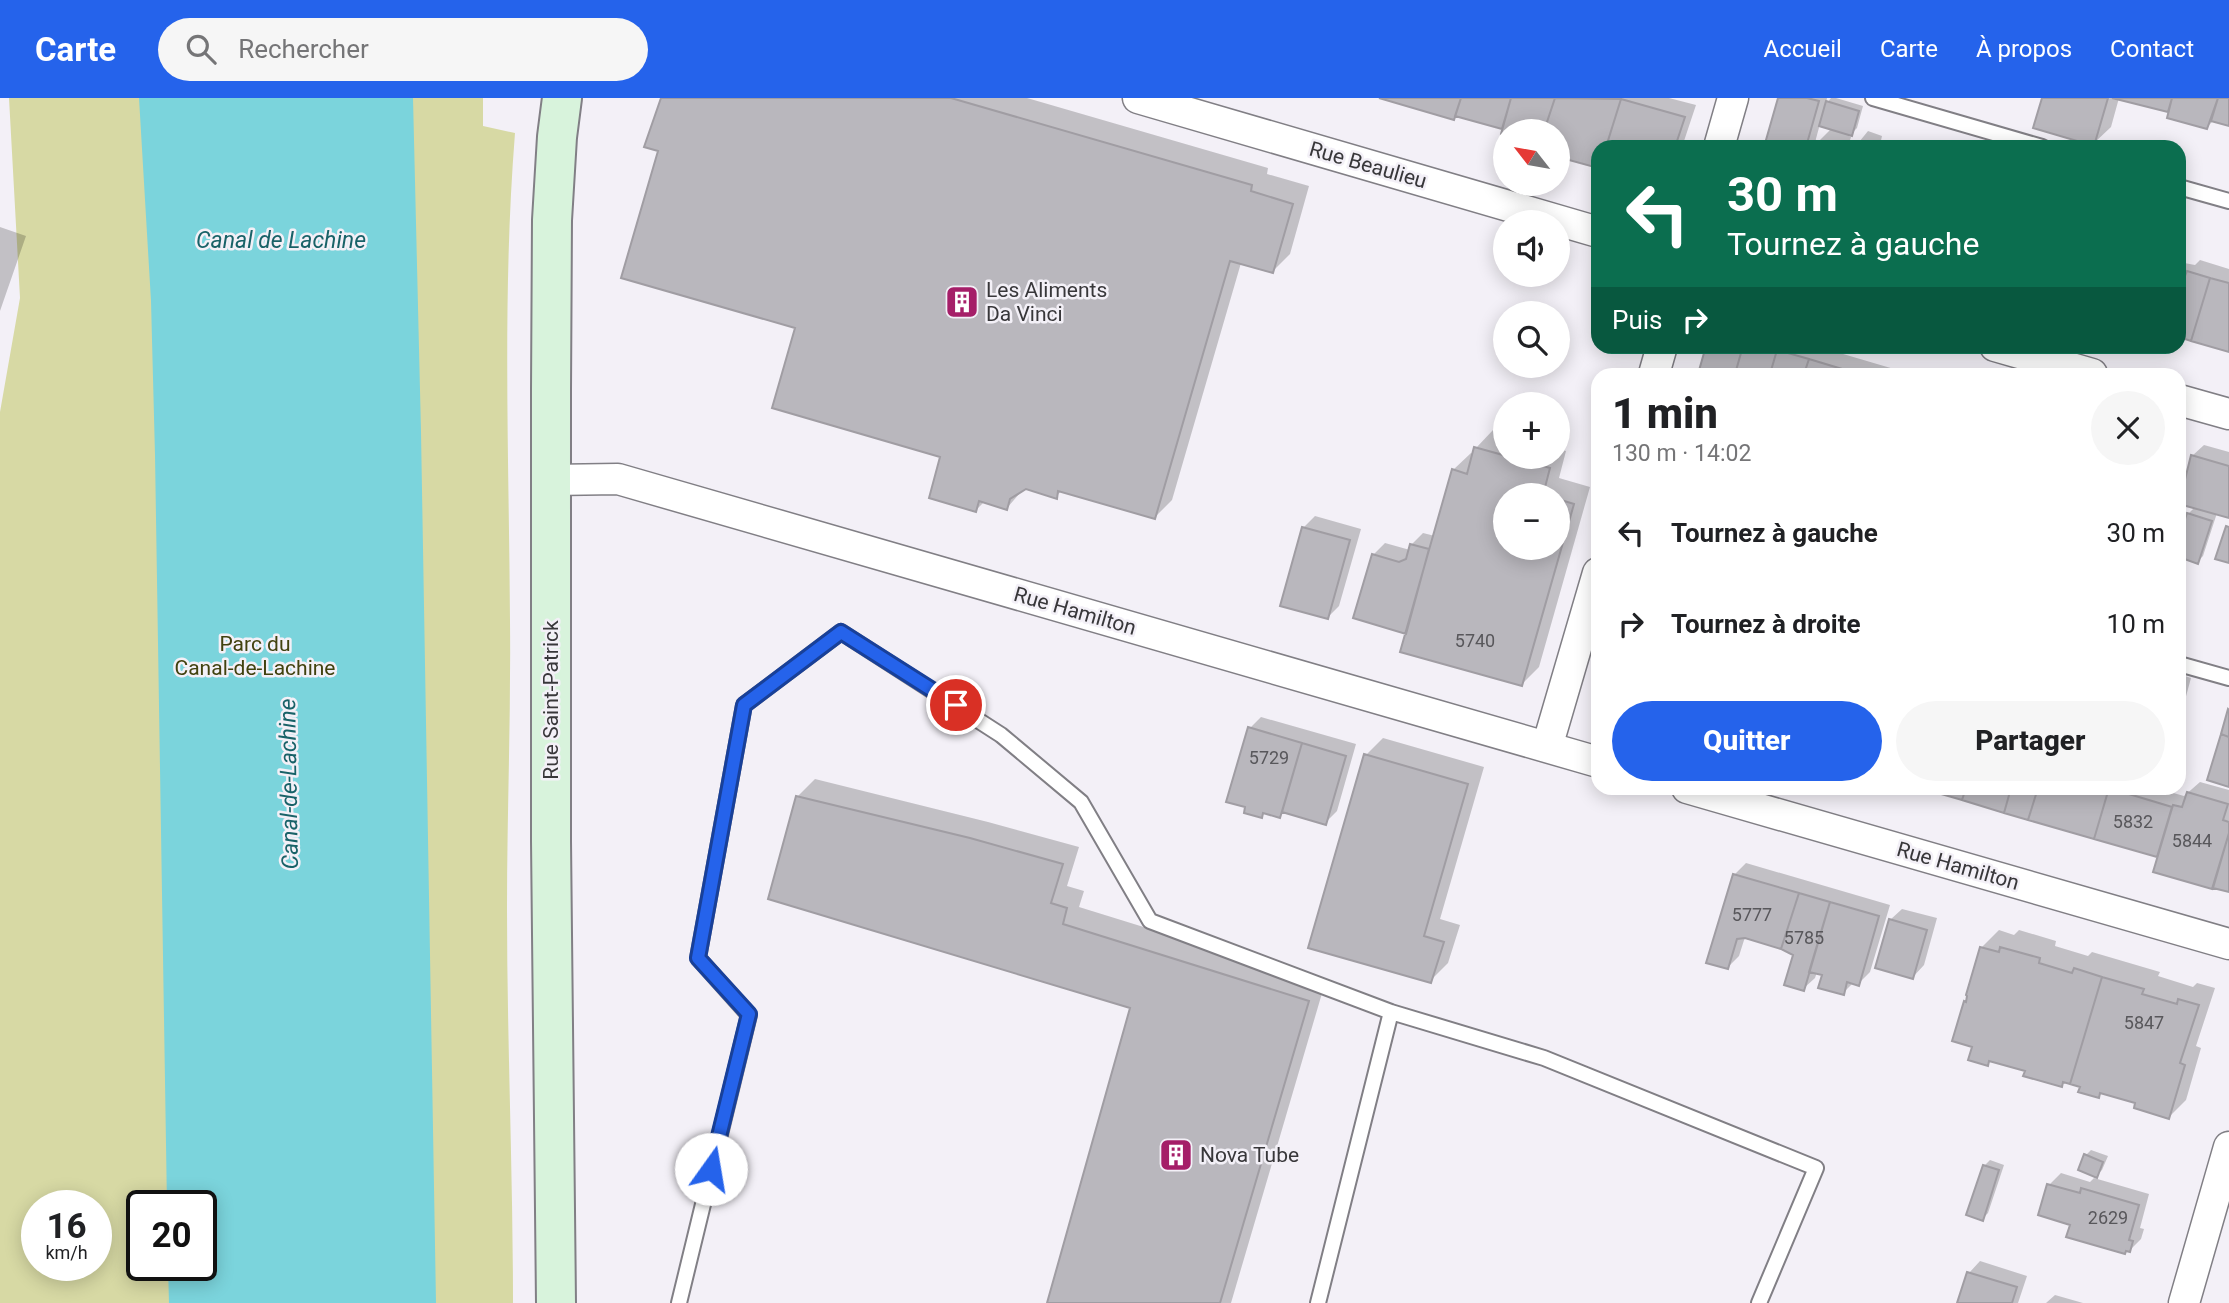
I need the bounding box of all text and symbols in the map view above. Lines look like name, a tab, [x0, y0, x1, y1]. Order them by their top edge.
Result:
search box	[158, 18, 648, 81]
text: Carte	[35, 30, 116, 69]
icon: search	[182, 30, 220, 68]
text: Rechercher	[238, 34, 369, 64]
text: Accueil	[1763, 35, 1842, 63]
text: Carte	[1880, 35, 1938, 63]
text: À propos	[1976, 35, 2072, 63]
text: Contact	[2110, 35, 2194, 63]
north arrow	[1493, 119, 1570, 196]
map controls	[1493, 119, 1570, 560]
street label: Rue Beaulieu	[1307, 137, 1429, 193]
text: 30 m	[1727, 166, 1838, 223]
icon: left	[1612, 168, 1703, 259]
button: sound	[1493, 210, 1570, 287]
text: Tournez à gauche	[1727, 225, 1979, 263]
water label: Canal de Lachine	[196, 227, 366, 254]
place label: Les Aliments Da Vinci	[986, 278, 1107, 326]
building icon: Les Aliments Da Vinci	[943, 283, 981, 321]
button: search	[1493, 301, 1570, 378]
icon: right	[1676, 301, 1714, 339]
text: Puis	[1612, 305, 1662, 335]
text: 1 min	[1612, 389, 1718, 438]
button: close	[2091, 391, 2165, 465]
button: +	[1493, 392, 1570, 469]
text: 130 m · 14:02	[1612, 440, 1751, 467]
button: −	[1493, 483, 1570, 560]
icon: left	[1612, 514, 1650, 552]
text: Tournez à gauche	[1671, 518, 1878, 548]
text: 30 m	[2107, 518, 2165, 548]
street label: Rue Hamilton	[1011, 582, 1139, 640]
icon: right	[1612, 605, 1650, 643]
text: Tournez à droite	[1671, 609, 1861, 639]
text: 10 m	[2107, 609, 2165, 639]
street label: Rue Saint-Patrick	[539, 620, 563, 780]
house number: 5740	[1455, 630, 1495, 651]
park label: Parc du Canal-de-Lachine	[175, 632, 335, 680]
pin	[926, 675, 986, 735]
icon: arrive	[937, 686, 975, 724]
water label: Canal-de-Lachine	[274, 698, 304, 870]
button: Quitter	[1612, 701, 1882, 781]
button: Partager	[1896, 701, 2165, 781]
house number: 5729	[1249, 747, 1289, 768]
house number: 5832	[2113, 811, 2153, 832]
house number: 5844	[2172, 830, 2212, 851]
street label: Rue Hamilton	[1894, 837, 2022, 895]
house number: 5777	[1732, 904, 1772, 925]
house number: 5785	[1784, 927, 1824, 948]
house number: 5847	[2124, 1012, 2164, 1033]
position arrow	[674, 1132, 748, 1206]
building icon: Nova Tube	[1157, 1136, 1195, 1174]
place label: Nova Tube	[1200, 1143, 1299, 1167]
speed limit sign: 20	[126, 1190, 217, 1281]
text: 16	[46, 1206, 87, 1247]
house number: 2629	[2088, 1207, 2128, 1228]
text: km/h	[45, 1242, 88, 1263]

